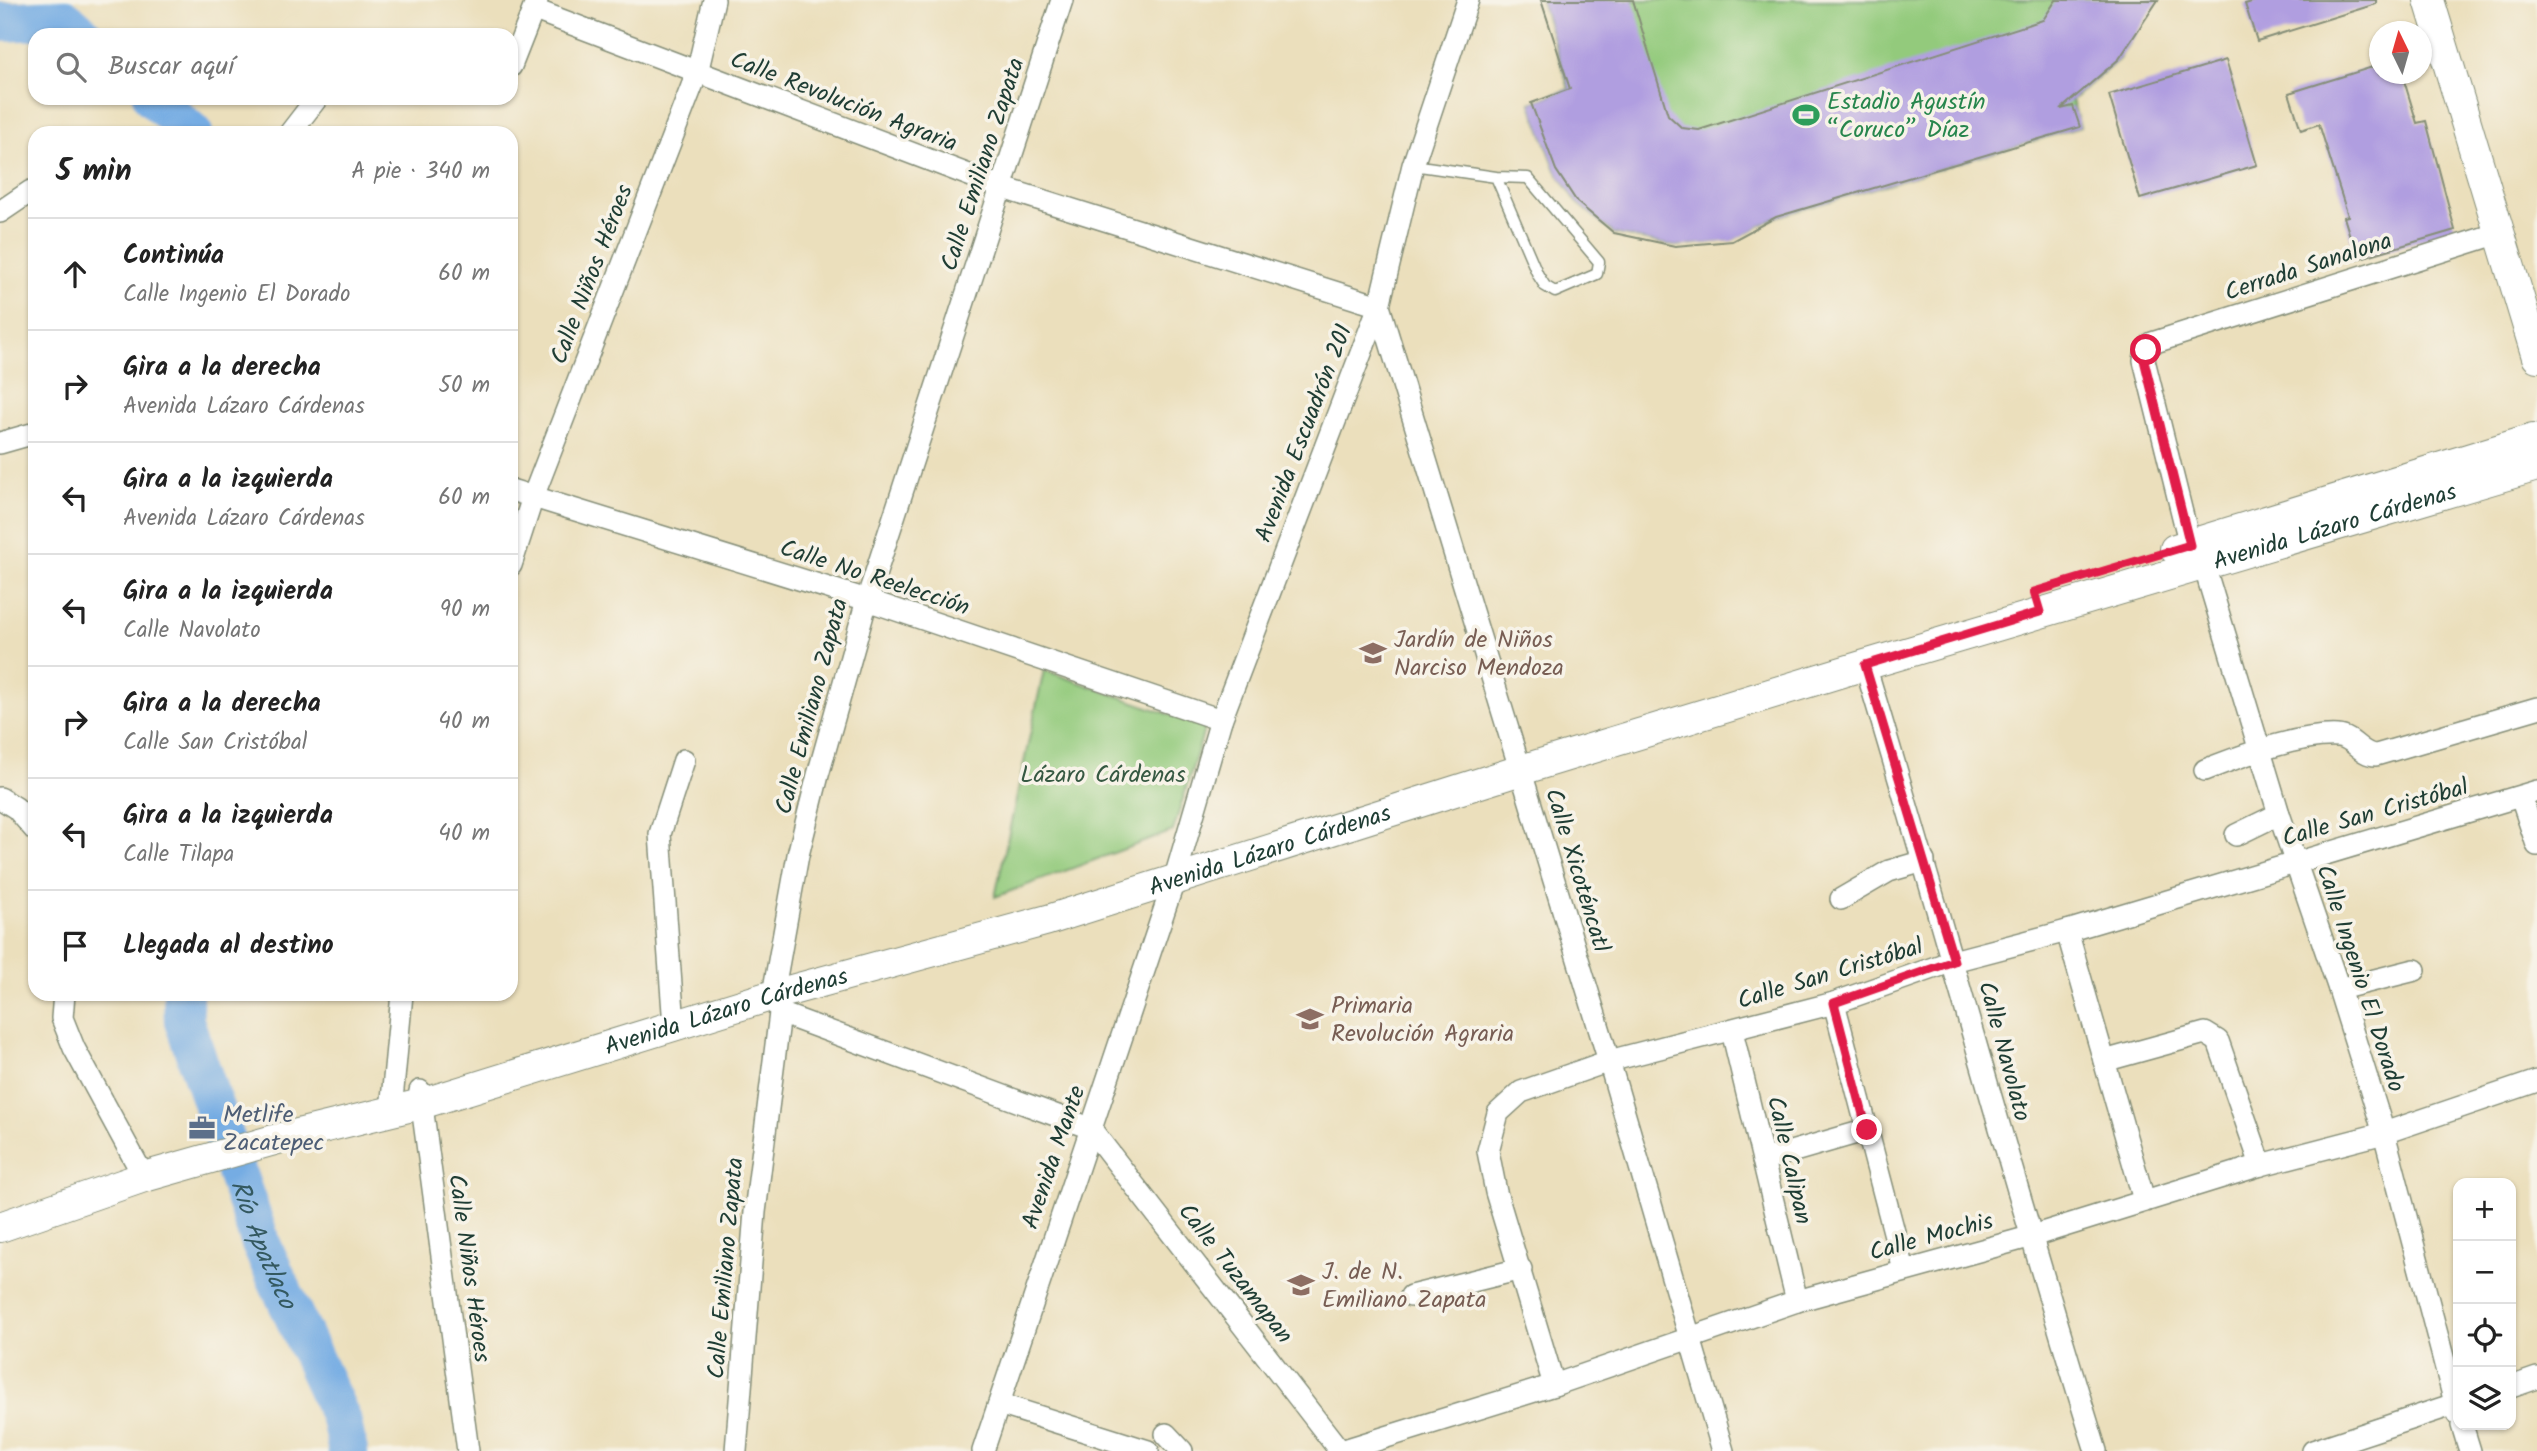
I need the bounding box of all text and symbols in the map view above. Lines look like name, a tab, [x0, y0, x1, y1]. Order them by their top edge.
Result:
north arrow	[2369, 21, 2432, 84]
search box	[28, 28, 518, 105]
street label: Calle Revolución Agraria	[724, 41, 963, 164]
text: Buscar aquí	[108, 46, 234, 88]
icon: search	[52, 48, 90, 86]
street label: Calle Emiliano Zapata	[931, 53, 1036, 276]
place label: Estadio Agustín “Coruco” Díaz	[1827, 83, 1986, 150]
sports icon: Estadio Agustín “Coruco” Díaz	[1791, 100, 1821, 130]
text: 5 min	[56, 148, 132, 196]
text: A pie · 340 m	[351, 154, 490, 190]
street label: Calle Niños Héroes	[540, 179, 645, 370]
street label: Cerrada Sanalona	[2220, 222, 2397, 313]
text: Continúa	[123, 235, 224, 277]
icon: ahead	[56, 255, 94, 293]
text: 60 m	[438, 256, 490, 292]
text: Calle Ingenio El Dorado	[123, 277, 350, 313]
street label: Avenida Escuadrón 201	[1245, 319, 1364, 548]
route start	[2130, 334, 2161, 365]
text: Gira a la derecha	[123, 347, 321, 389]
icon: right	[56, 367, 94, 405]
text: 50 m	[439, 368, 490, 404]
text: Avenida Lázaro Cárdenas	[123, 389, 365, 425]
text: Gira a la izquierda	[123, 459, 333, 501]
street label: Avenida Lázaro Cárdenas	[2208, 473, 2461, 582]
icon: left	[56, 479, 94, 517]
text: 60 m	[438, 480, 490, 516]
text: Avenida Lázaro Cárdenas	[123, 501, 365, 537]
street label: Calle No Reelección	[775, 529, 975, 627]
text: Gira a la izquierda	[123, 571, 333, 613]
icon: left	[56, 591, 94, 629]
text: 90 m	[440, 592, 490, 628]
street label: Calle Emiliano Zapata	[765, 594, 860, 819]
text: Calle Navolato	[123, 613, 261, 649]
place label: Jardín de Niños Narciso Mendoza	[1394, 621, 1564, 688]
school or university icon: Jardín de Niños Narciso Mendoza	[1358, 638, 1388, 668]
text: Gira a la derecha	[123, 683, 321, 725]
icon: right	[56, 703, 94, 741]
text: 40 m	[438, 704, 490, 740]
text: Calle San Cristóbal	[123, 725, 307, 761]
park label: Lázaro Cárdenas	[1020, 756, 1186, 795]
street label: Calle San Cristóbal	[2278, 768, 2473, 859]
street label: Calle Xicoténcatl	[1533, 784, 1620, 957]
street label: Avenida Lázaro Cárdenas	[1144, 794, 1396, 908]
text: Gira a la izquierda	[123, 795, 333, 837]
icon: left	[56, 815, 94, 853]
text: 40 m	[438, 816, 490, 852]
text: Calle Tilapa	[123, 837, 234, 873]
street label: Calle Ingenio El Dorado	[2304, 860, 2415, 1097]
text: Llegada al destino	[123, 925, 334, 967]
icon: arrive	[56, 927, 94, 965]
street label: Calle San Cristóbal	[1733, 928, 1928, 1021]
street label: Avenida Lázaro Cárdenas	[600, 957, 853, 1067]
street label: Calle Navolato	[1966, 977, 2041, 1126]
place label: Primaria Revolución Agraria	[1331, 987, 1514, 1054]
school or university icon: Primaria Revolución Agraria	[1295, 1004, 1325, 1034]
street label: Avenida Mante	[1012, 1080, 1097, 1235]
street label: Calle Calipan	[1755, 1092, 1822, 1228]
place label: Metlife Zacatepec	[223, 1096, 324, 1163]
office icon: Metlife Zacatepec	[187, 1113, 217, 1143]
route end	[1851, 1114, 1882, 1145]
street label: Calle Emiliano Zapata	[697, 1156, 756, 1381]
street label: Calle Niños Héroes	[436, 1172, 501, 1365]
water label: Río Apatlaco	[217, 1174, 308, 1318]
map controls	[2453, 1178, 2516, 1430]
button: +	[2453, 1178, 2516, 1241]
street label: Calle Tuzamapan	[1167, 1195, 1302, 1353]
street label: Calle Mochis	[1865, 1202, 1998, 1273]
button: −	[2453, 1241, 2516, 1304]
place label: J. de N. Emiliano Zapata	[1322, 1253, 1486, 1320]
school or university icon: J. de N. Emiliano Zapata	[1286, 1270, 1316, 1300]
button: locate	[2453, 1304, 2516, 1367]
button: layers	[2453, 1367, 2516, 1430]

